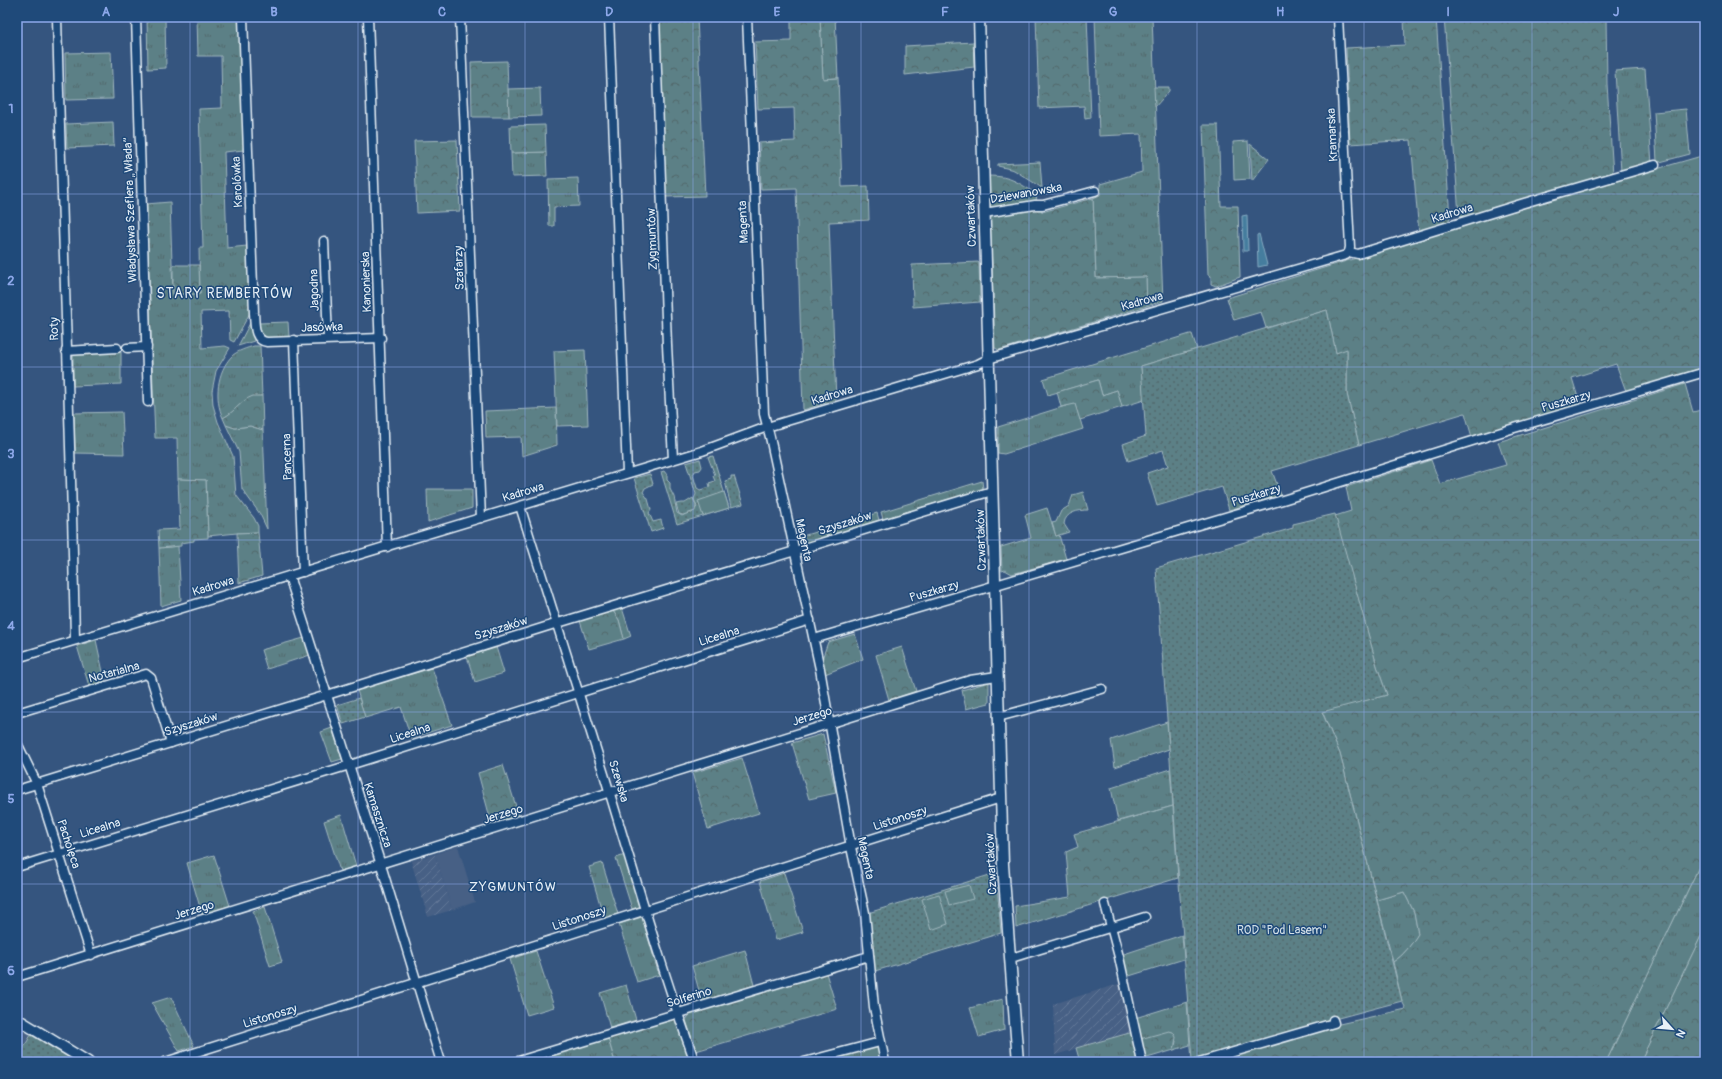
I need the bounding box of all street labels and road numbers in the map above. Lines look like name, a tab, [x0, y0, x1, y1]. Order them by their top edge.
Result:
street label: Kramarska	[1324, 107, 1341, 162]
street label: Władysława Szeflera „Włada”	[120, 137, 141, 283]
street label: Karolówka	[229, 155, 246, 208]
street label: Dziewanowska	[989, 180, 1064, 207]
street label: Czwartaków	[963, 185, 980, 247]
street label: Magenta	[735, 200, 752, 244]
street label: Kadrowa	[1430, 200, 1475, 227]
street label: Zygmuntów	[644, 208, 661, 270]
street label: Szafarzy	[451, 245, 468, 290]
street label: Kanonierska	[358, 251, 375, 313]
street label: Jagodna	[306, 268, 323, 311]
street label: Kadrowa	[1120, 288, 1165, 315]
street label: Roty	[47, 317, 62, 341]
street label: Jasówka	[301, 319, 344, 336]
street label: Kadrowa	[810, 382, 855, 409]
street label: Puszkarzy	[1540, 387, 1592, 416]
street label: Pancerna	[279, 433, 296, 481]
street label: Kadrowa	[501, 479, 546, 506]
street label: Puszkarzy	[1230, 481, 1283, 510]
street label: Szyszaków	[817, 508, 874, 539]
street label: Czwartaków	[973, 509, 990, 571]
street label: Magenta	[792, 517, 815, 563]
street label: Kadrowa	[191, 573, 236, 600]
street label: Puszkarzy	[908, 577, 960, 606]
street label: Szyszaków	[473, 613, 530, 644]
street label: Licealna	[697, 623, 742, 650]
street label: Notarialna	[87, 658, 142, 686]
street label: Jerzego	[791, 703, 834, 730]
street label: Szyszaków	[163, 709, 220, 740]
street label: Licealna	[388, 720, 433, 747]
street label: Szewska	[605, 758, 632, 804]
street label: Kamasznicza	[360, 781, 395, 850]
street label: Jerzego	[482, 801, 525, 828]
street label: Listonoszy	[871, 803, 929, 834]
street label: Licealna	[78, 815, 123, 842]
street label: Pacholęca	[54, 818, 84, 871]
street label: Czwartaków	[982, 833, 1001, 895]
street label: Magenta	[854, 835, 877, 881]
street label: Jerzego	[173, 897, 216, 924]
street label: Listonoszy	[550, 903, 608, 934]
street label: Solferino	[665, 983, 714, 1011]
street label: Listonoszy	[241, 1001, 299, 1032]

